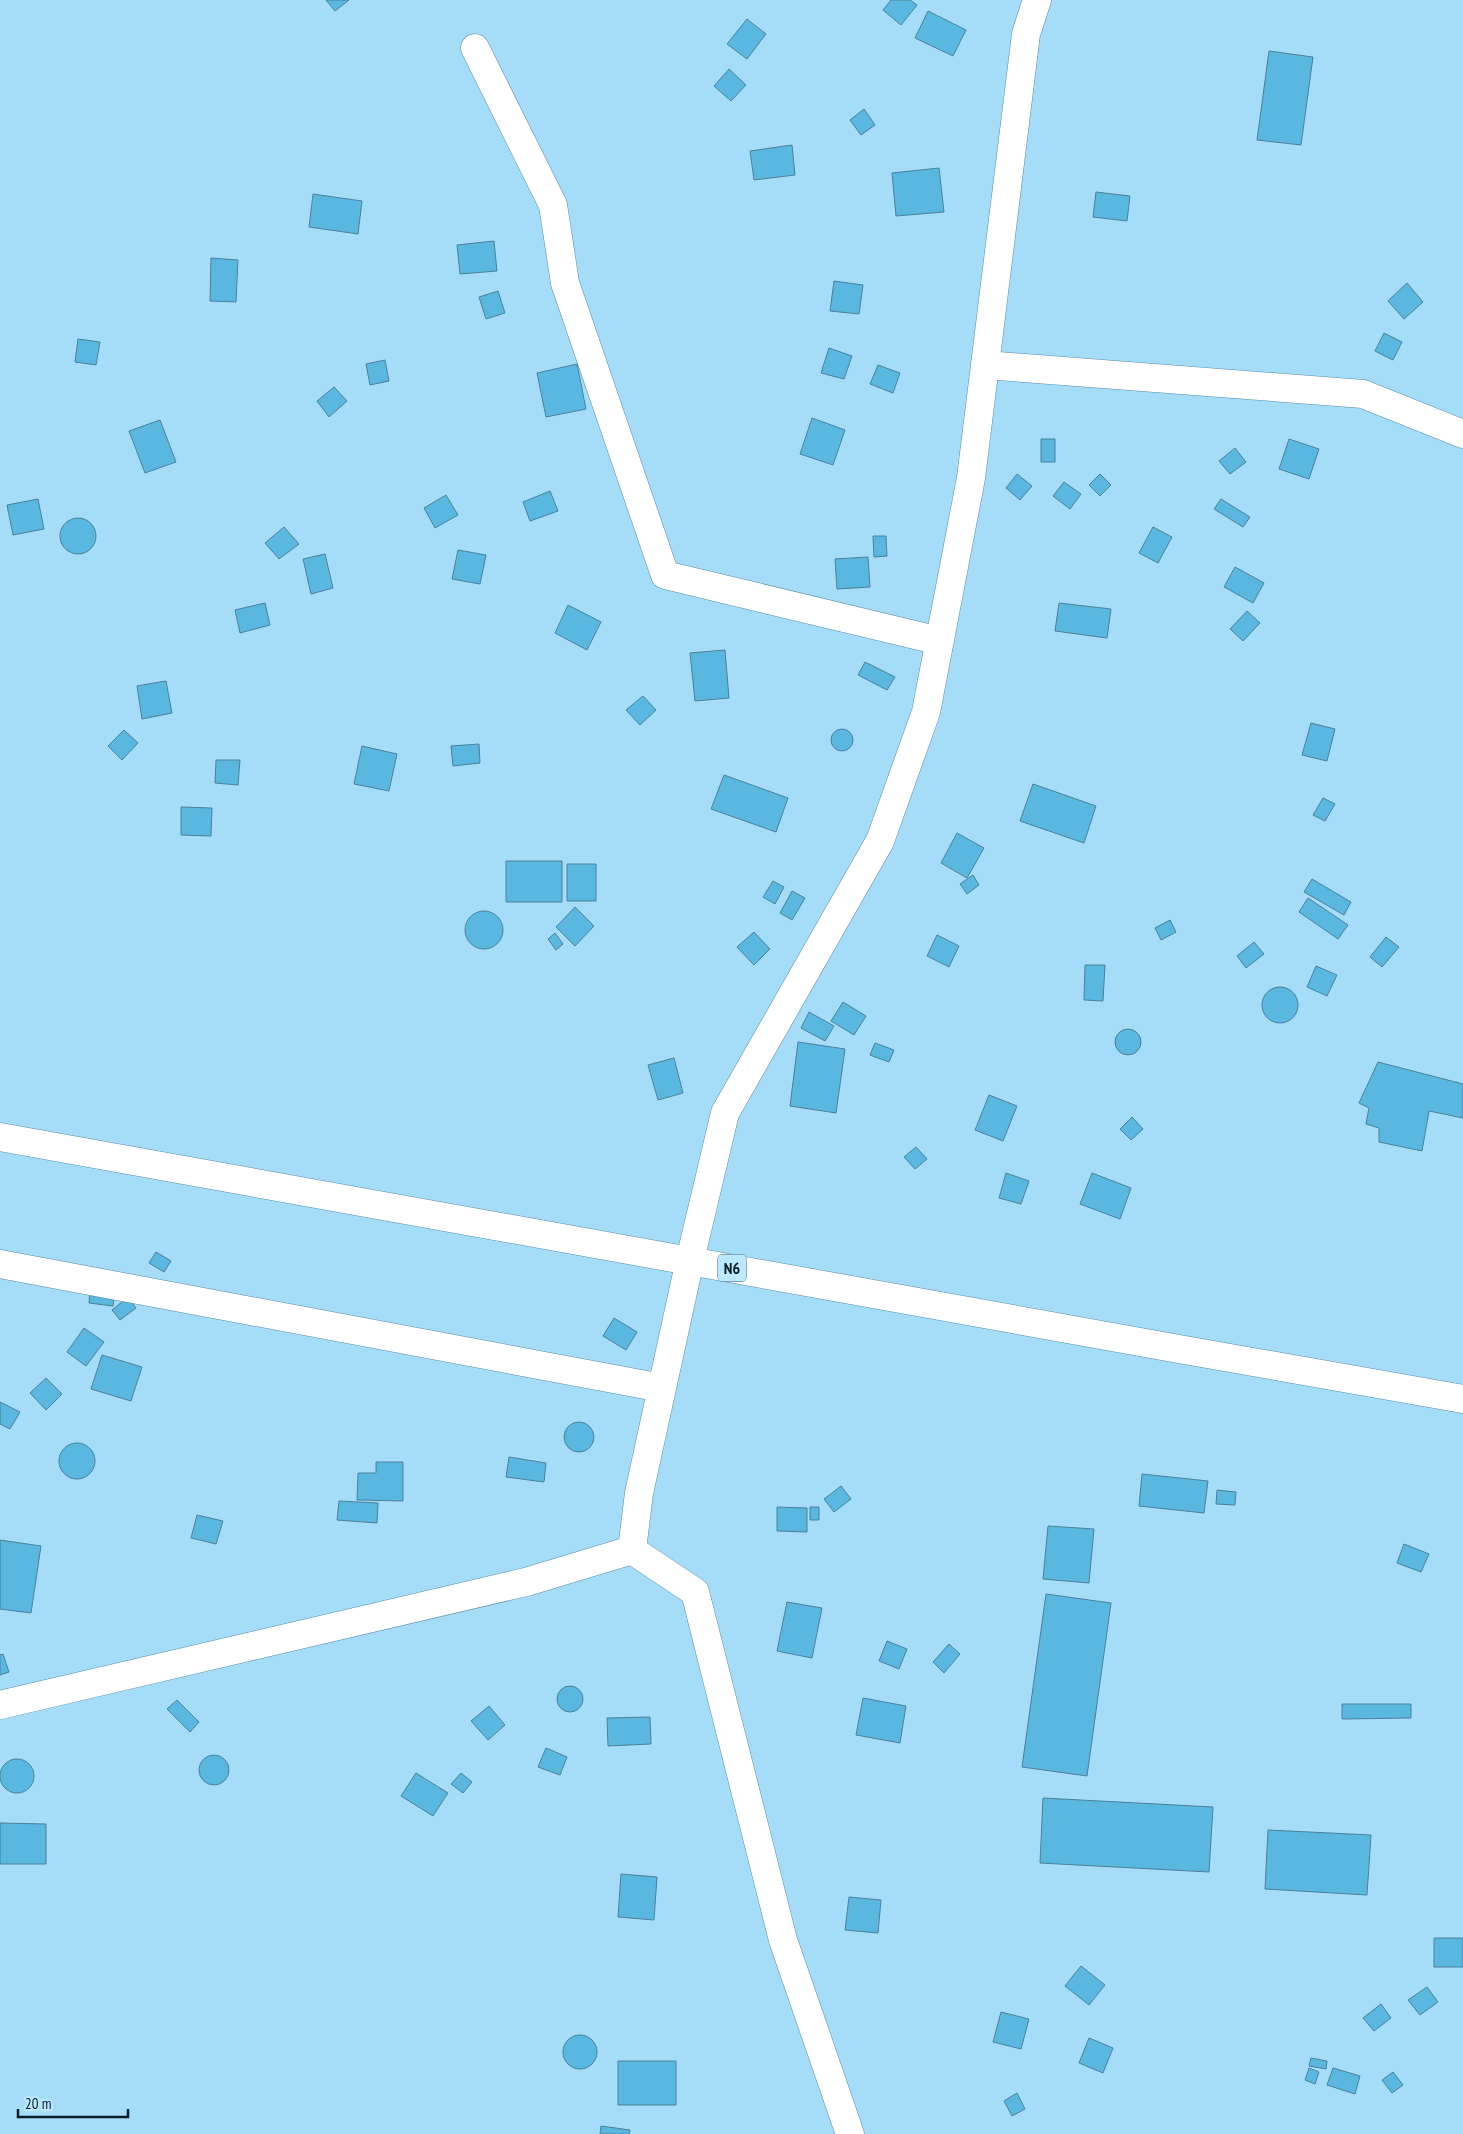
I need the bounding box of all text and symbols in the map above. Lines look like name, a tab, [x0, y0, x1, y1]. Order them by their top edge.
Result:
road number: N6	[718, 1254, 746, 1282]
scale bar	[18, 2086, 128, 2118]
text: 20 m	[25, 2094, 51, 2113]

